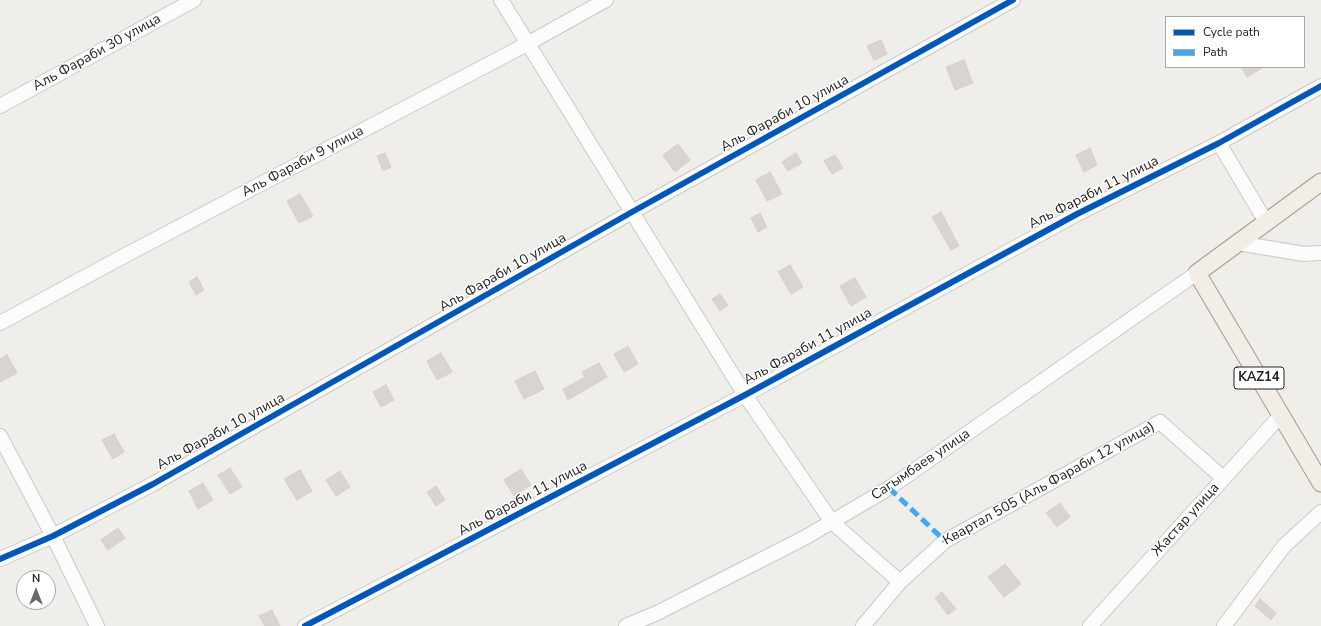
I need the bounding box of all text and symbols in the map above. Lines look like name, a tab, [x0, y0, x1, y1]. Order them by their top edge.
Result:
street label: Аль Фараби 30 улица	[30, 11, 164, 95]
legend	[1165, 16, 1305, 68]
text: Cycle path	[1203, 24, 1260, 40]
text: Path	[1203, 44, 1228, 60]
street label: Аль Фараби 10 улица	[718, 72, 852, 156]
street label: Аль Фараби 9 улица	[239, 123, 367, 201]
street label: Аль Фараби 11 улица	[1026, 153, 1162, 233]
street label: Аль Фараби 10 улица	[437, 230, 569, 316]
street label: Аль Фараби 11 улица	[741, 305, 875, 389]
road number: KAZ14	[1234, 367, 1284, 389]
street label: Аль Фараби 10 улица	[154, 390, 288, 474]
street label: Квартал 505 (Аль Фараби 12 улица)	[940, 419, 1158, 549]
street label: Сагымбаев улица	[868, 426, 974, 504]
street label: Аль Фараби 11 улица	[456, 458, 590, 540]
street label: Жастар улица	[1149, 480, 1223, 560]
north arrow	[16, 570, 56, 610]
text: N	[32, 571, 40, 586]

